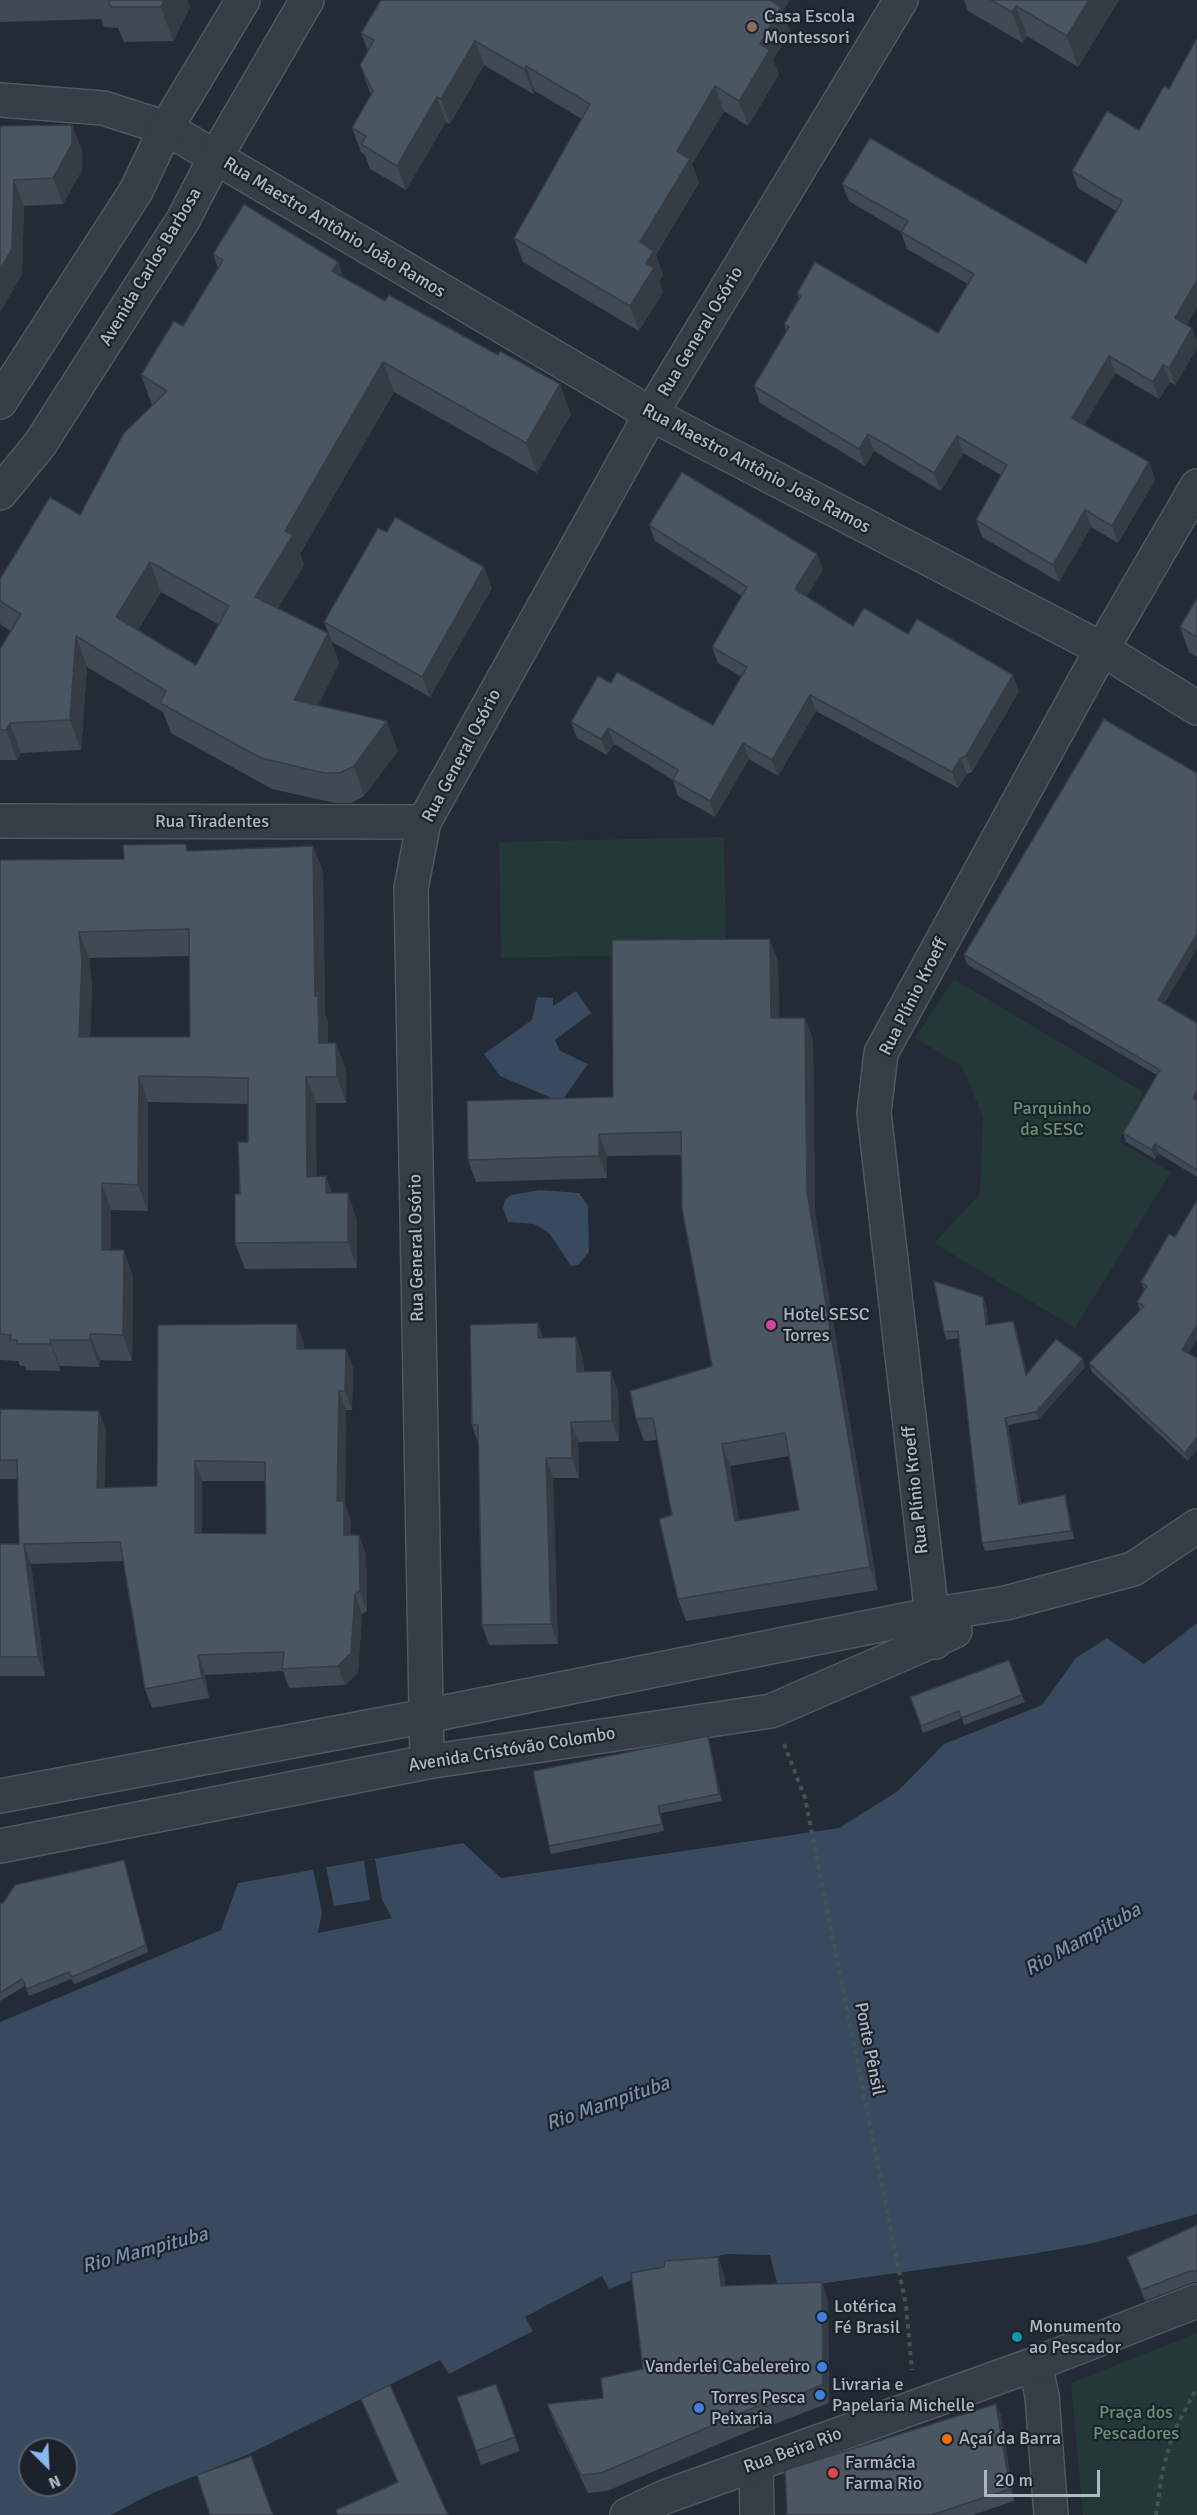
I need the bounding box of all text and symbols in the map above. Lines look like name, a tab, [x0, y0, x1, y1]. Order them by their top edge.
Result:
place label: Casa Escola Montessori	[764, 6, 855, 48]
marker: Casa Escola Montessori	[745, 20, 759, 34]
street label: Rua Maestro Antônio João Ramos	[219, 153, 449, 303]
street label: Avenida Carlos Barbosa	[95, 184, 207, 350]
street label: Rua General Osório	[654, 263, 748, 401]
street label: Rua Maestro Antônio João Ramos	[638, 400, 874, 538]
street label: Rua General Osório	[418, 686, 506, 826]
street label: Rua Tiradentes	[155, 811, 269, 833]
street label: Rua Plínio Kroeff	[875, 935, 953, 1059]
park label: Parquinho da SESC	[1013, 1098, 1091, 1140]
street label: Rua General Osório	[405, 1174, 429, 1322]
place label: Hotel SESC Torres	[783, 1304, 870, 1346]
marker: Hotel SESC Torres	[764, 1318, 778, 1332]
street label: Rua Plínio Kroeff	[899, 1425, 933, 1555]
street label: Avenida Cristóvão Colombo	[407, 1723, 617, 1777]
water label: Rio Mampituba	[1021, 1898, 1145, 1982]
street label: Ponte Pênsil	[849, 2001, 889, 2097]
water label: Rio Mampituba	[543, 2072, 673, 2136]
water label: Rio Mampituba	[80, 2223, 210, 2279]
place label: Lotérica Fé Brasil	[834, 2296, 900, 2338]
marker: Lotérica Fé Brasil	[815, 2310, 829, 2324]
place label: Monumento ao Pescador	[1029, 2316, 1121, 2358]
marker: Monumento ao Pescador	[1010, 2330, 1024, 2344]
place label: Vanderlei Cabelereiro	[645, 2356, 810, 2378]
marker: Vanderlei Cabelereiro	[815, 2360, 829, 2374]
place label: Livraria e Papelaria Michelle	[832, 2374, 975, 2416]
place label: Torres Pesca Peixaria	[711, 2387, 806, 2430]
marker: Livraria e Papelaria Michelle	[813, 2388, 827, 2402]
marker: Torres Pesca Peixaria	[692, 2401, 706, 2415]
park label: Praça dos Pescadores	[1093, 2402, 1179, 2444]
street label: Rua Beira Rio	[741, 2423, 845, 2479]
place label: Açaí da Barra	[959, 2428, 1061, 2450]
marker: Açaí da Barra	[940, 2432, 954, 2446]
north arrow	[18, 2437, 78, 2497]
place label: Farmácia Farma Rio	[845, 2452, 922, 2494]
scale bar	[987, 2458, 1102, 2496]
marker: Farmácia Farma Rio	[826, 2466, 840, 2480]
text: 20 m	[995, 2469, 1033, 2491]
text: N	[45, 2470, 64, 2493]

